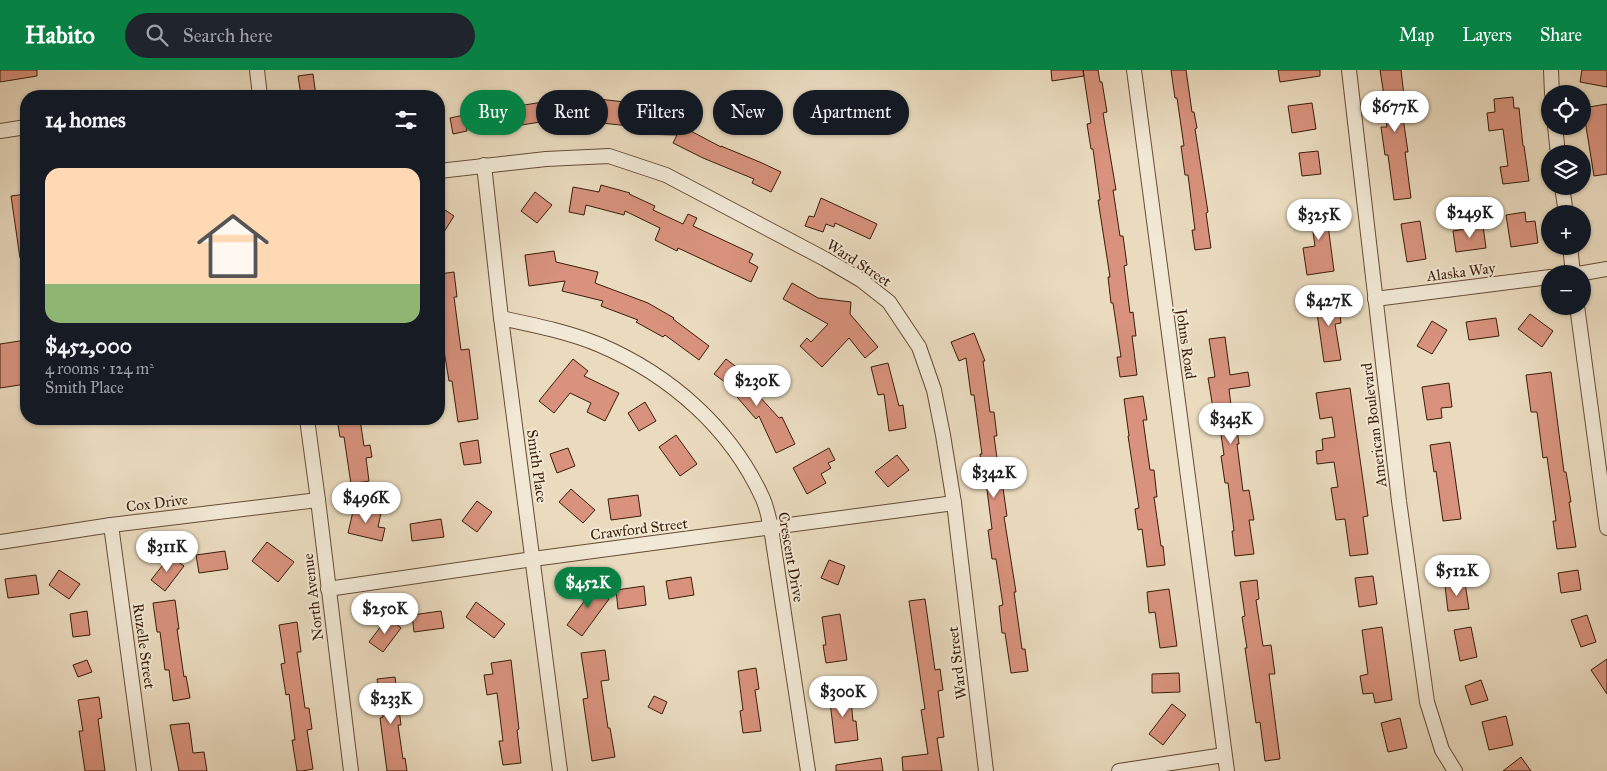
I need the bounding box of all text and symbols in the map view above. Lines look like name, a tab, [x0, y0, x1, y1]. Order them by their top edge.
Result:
search box	[125, 13, 475, 58]
text: Habito	[25, 20, 95, 50]
icon: search	[143, 21, 171, 49]
text: Search here	[183, 24, 273, 47]
text: Map	[1399, 24, 1434, 46]
text: Layers	[1462, 24, 1512, 46]
text: Share	[1540, 24, 1582, 46]
map controls	[1541, 85, 1591, 315]
button: locate	[1541, 85, 1591, 135]
chip: Buy	[460, 90, 526, 135]
chip: Rent	[536, 90, 608, 135]
chip: Filters	[618, 90, 703, 135]
chip: New	[713, 90, 783, 135]
chip: Apartment	[793, 90, 909, 135]
pin: $677K	[1360, 90, 1430, 133]
text: $677K	[1372, 97, 1418, 116]
icon: filters	[392, 106, 420, 134]
text: 14 homes	[45, 107, 126, 133]
button: layers	[1541, 145, 1591, 195]
pin: $249K	[1435, 196, 1505, 239]
pin: $325K	[1284, 198, 1354, 241]
icon: home	[188, 201, 278, 291]
text: $249K	[1447, 203, 1493, 222]
text: $325K	[1298, 205, 1340, 224]
button: +	[1541, 205, 1591, 255]
street label: Ward Street	[823, 235, 895, 291]
street label: Alaska Way	[1425, 259, 1497, 285]
button: −	[1541, 265, 1591, 315]
pin: $427K	[1294, 284, 1364, 327]
text: $427K	[1306, 291, 1352, 310]
street label: Johns Road	[1171, 306, 1200, 381]
text: $452,000	[45, 333, 132, 359]
text: 4 rooms · 124 m²	[45, 359, 154, 378]
street label: American Boulevard	[1357, 361, 1391, 489]
pin: $230K	[722, 364, 792, 407]
text: $230K	[735, 371, 779, 390]
text: Smith Place	[45, 378, 124, 397]
pin: $343K	[1196, 402, 1266, 445]
text: $343K	[1210, 409, 1252, 428]
street label: Smith Place	[523, 428, 551, 504]
pin: $342K	[959, 456, 1029, 499]
text: $342K	[972, 463, 1016, 482]
pin: $496K	[331, 482, 401, 524]
text: $496K	[343, 488, 389, 507]
street label: Cox Drive	[125, 490, 189, 516]
street label: Crescent Drive	[774, 510, 808, 604]
street label: Crawford Street	[589, 514, 689, 544]
pin: $311K	[132, 530, 202, 573]
text: $311K	[147, 537, 187, 556]
street label: North Avenue	[299, 552, 327, 642]
pin: $512K	[1422, 554, 1492, 597]
text: $512K	[1436, 561, 1478, 580]
pin: $452K	[553, 566, 623, 609]
text: $452K	[565, 573, 611, 592]
pin: $250K	[350, 592, 420, 635]
text: $250K	[362, 599, 408, 618]
street label: Ruzelle Street	[129, 602, 159, 691]
street label: Ward Street	[944, 625, 970, 701]
pin: $300K	[808, 676, 878, 718]
pin: $233K	[356, 682, 426, 725]
text: $300K	[820, 682, 866, 701]
text: $233K	[370, 689, 412, 708]

